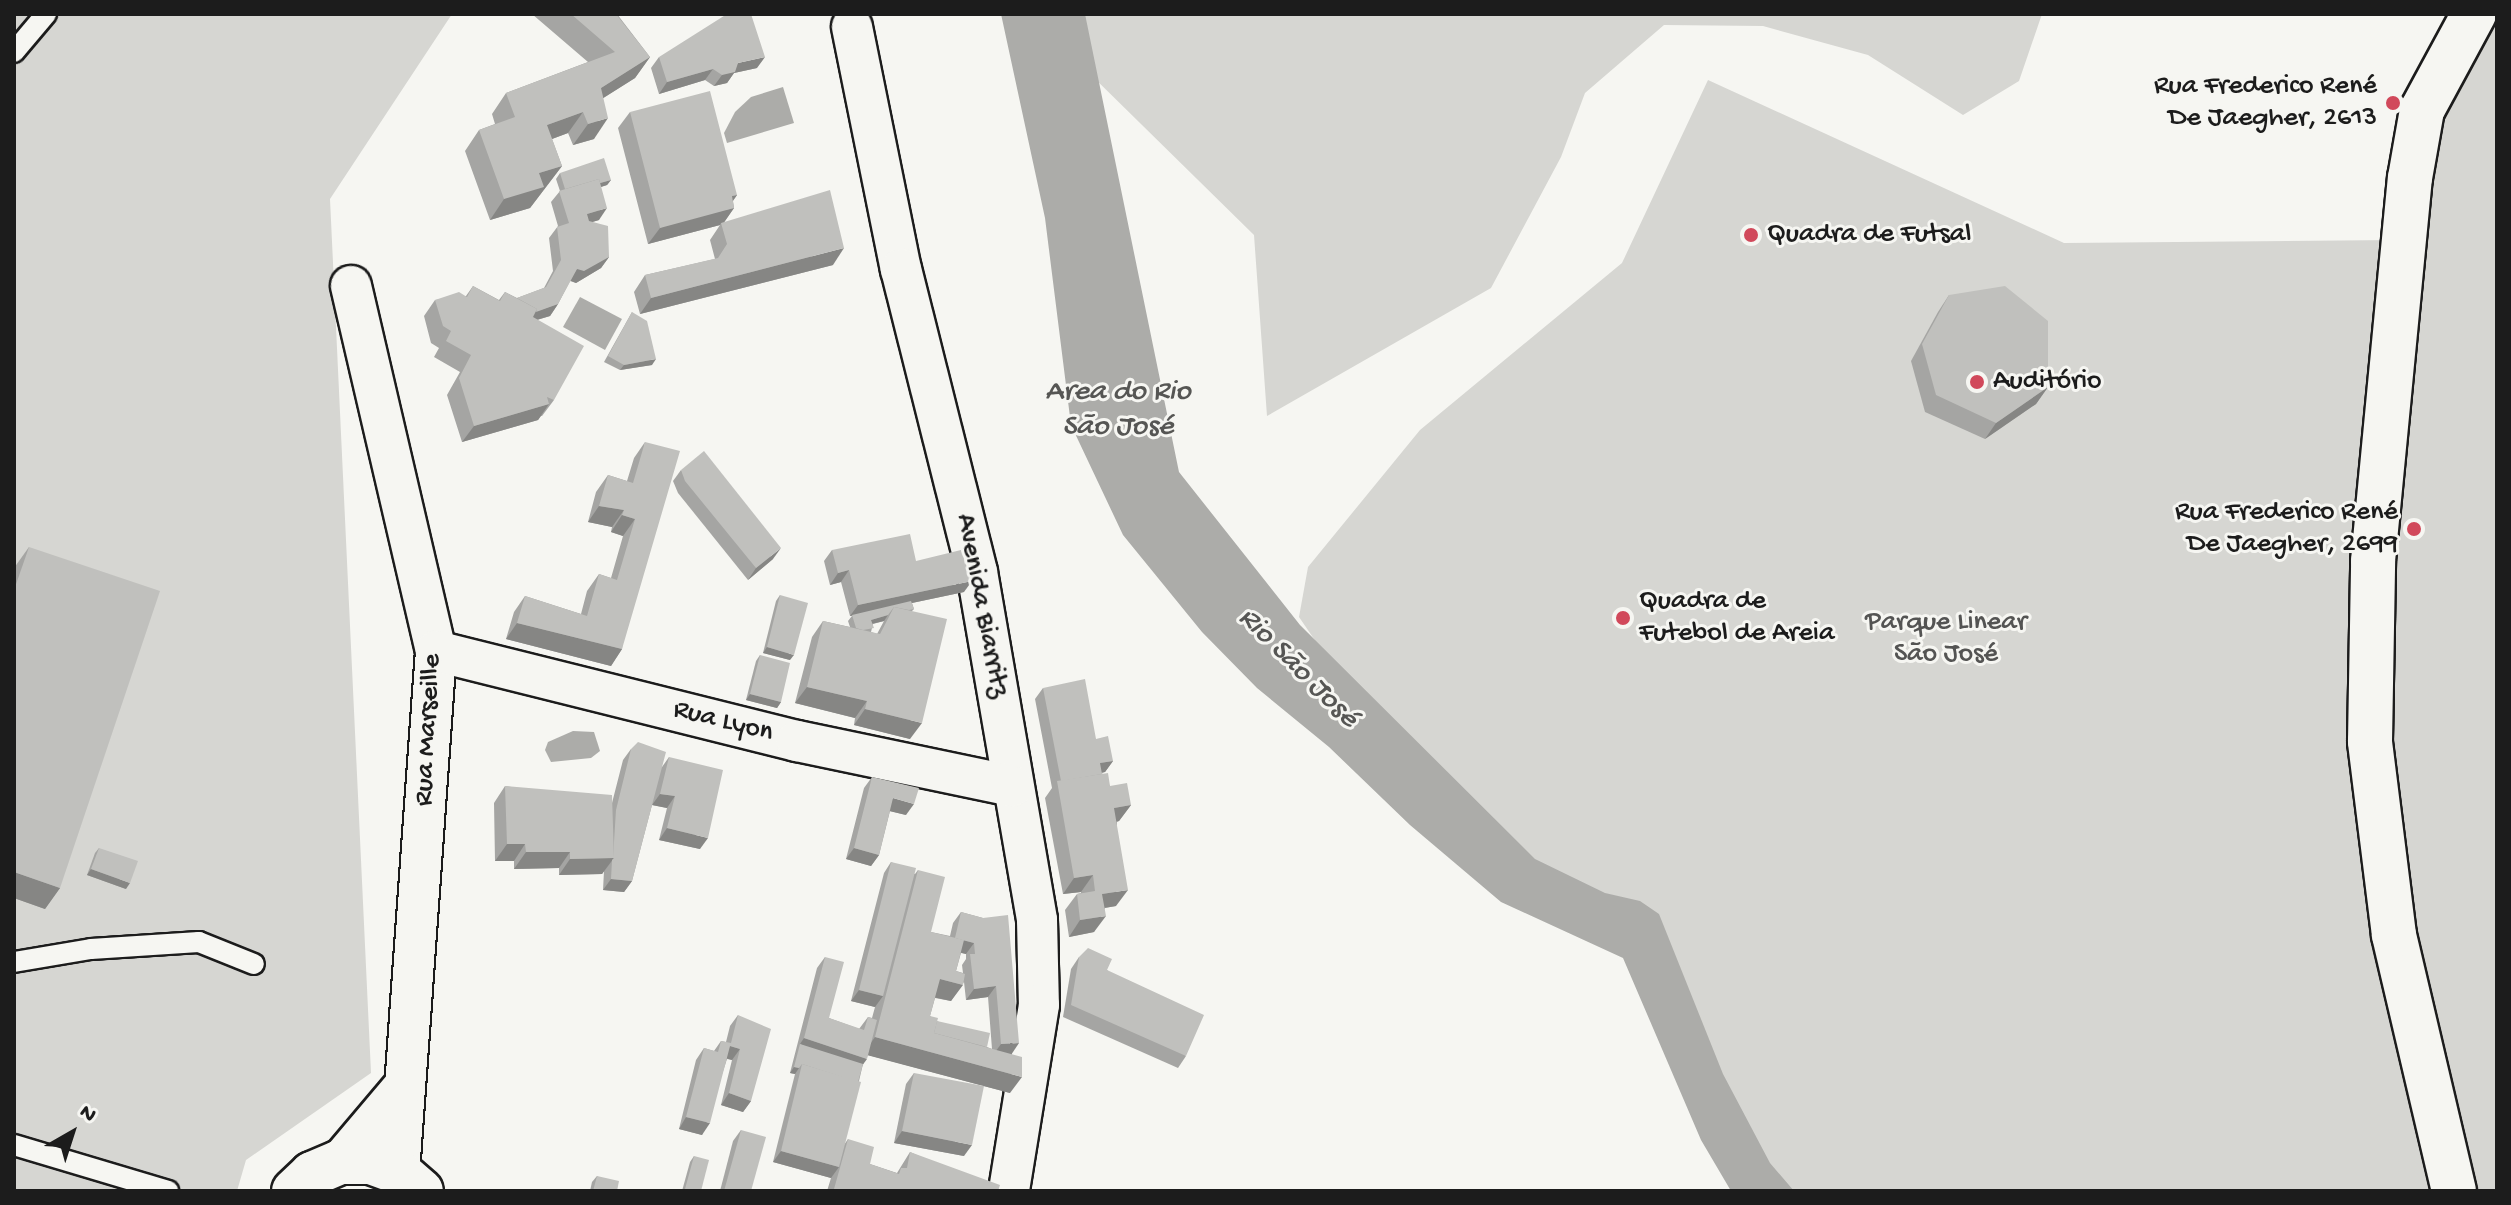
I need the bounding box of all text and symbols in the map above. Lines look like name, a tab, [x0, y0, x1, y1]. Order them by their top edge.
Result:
place label: Rua Frederico René De Jaegher, 2613	[2154, 70, 2377, 136]
marker: Rua Frederico René De Jaegher, 2613	[2384, 94, 2402, 112]
place label: Quadra de Futsal	[1767, 218, 1971, 252]
marker: Quadra de Futsal	[1742, 226, 1760, 244]
place label: Auditório	[1993, 365, 2102, 399]
marker: Auditório	[1968, 373, 1986, 391]
water label: Area do Rio São José	[1045, 375, 1191, 446]
place label: Rua Frederico René De Jaegher, 2699	[2175, 496, 2398, 562]
street label: Avenida Biarritz	[947, 511, 1015, 701]
marker: Rua Frederico René De Jaegher, 2699	[2405, 520, 2423, 538]
place label: Quadra de Futebol de Areia	[1639, 585, 1834, 651]
water label: Rio São José	[1229, 601, 1365, 737]
park label: Parque Linear São José	[1865, 606, 2027, 672]
marker: Quadra de Futebol de Areia	[1614, 609, 1632, 627]
street label: Rua Marseille	[408, 653, 450, 807]
street label: Rua Lyon	[670, 693, 776, 751]
north arrow	[32, 1093, 112, 1173]
text: N	[73, 1100, 101, 1129]

